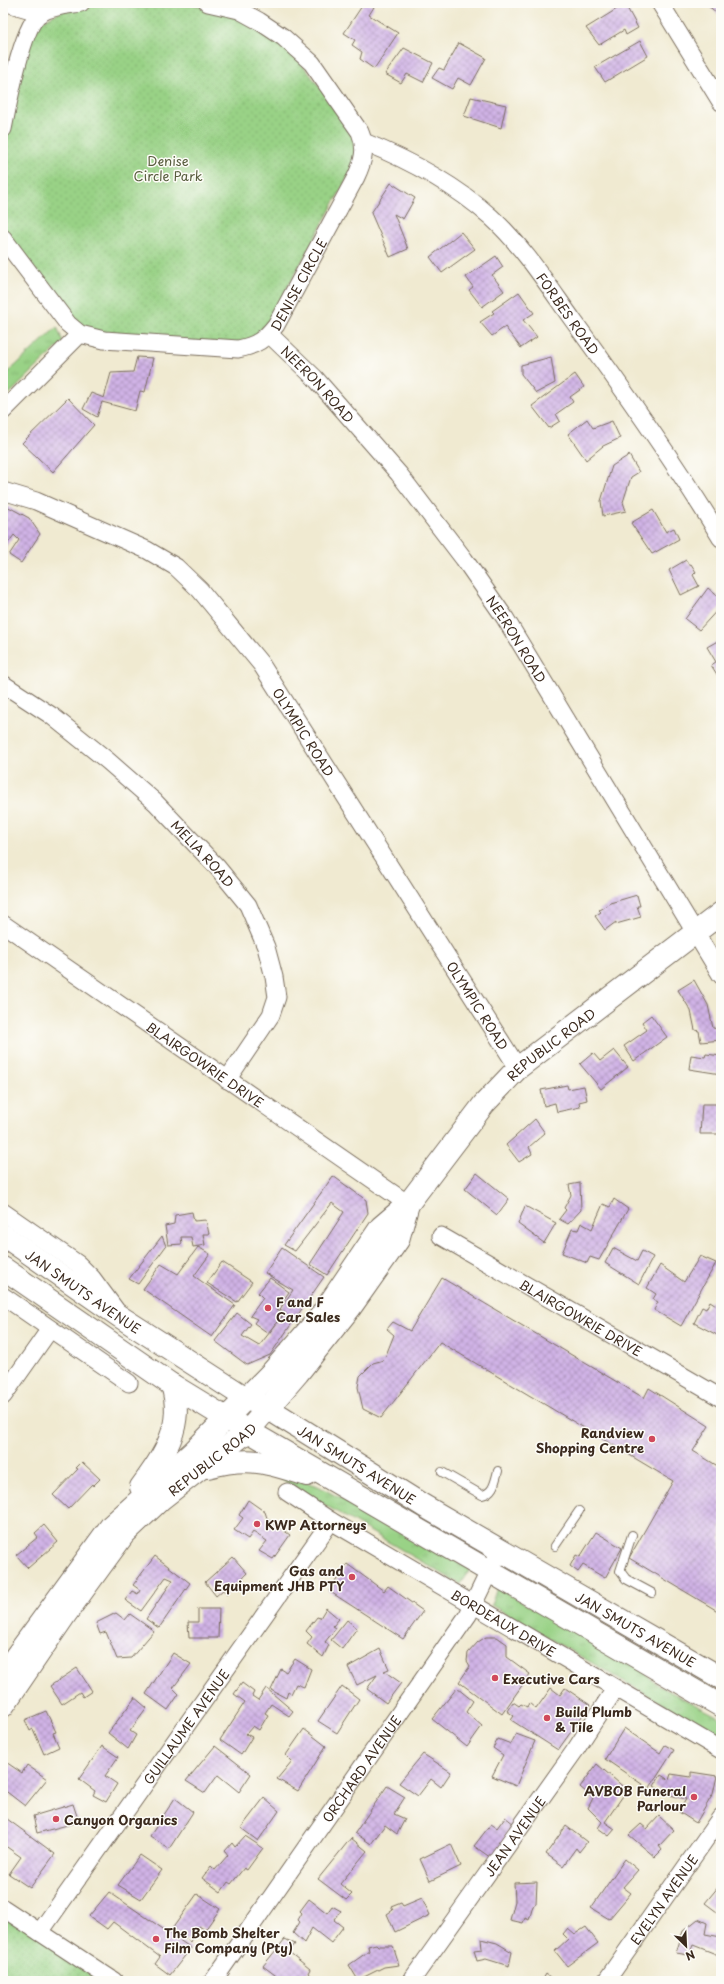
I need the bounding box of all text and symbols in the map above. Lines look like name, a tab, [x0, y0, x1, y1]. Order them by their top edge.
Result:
park label: Denise Circle Park	[133, 151, 203, 185]
street label: DENISE CIRCLE	[265, 234, 331, 334]
street label: FORBES ROAD	[533, 269, 604, 358]
street label: NEERON ROAD	[277, 341, 359, 427]
street label: NEERON ROAD	[482, 591, 551, 686]
street label: OLYMPIC ROAD	[269, 684, 340, 780]
street label: MELIA ROAD	[167, 815, 239, 891]
street label: OLYMPIC ROAD	[443, 957, 513, 1053]
street label: REPUBLIC ROAD	[502, 1003, 599, 1084]
street label: BLAIRGOWRIE DRIVE	[143, 1017, 268, 1111]
street label: JAN SMUTS AVENUE	[22, 1244, 145, 1337]
street label: BLAIRGOWRIE DRIVE	[516, 1274, 646, 1360]
place label: F and F Car Sales	[276, 1292, 340, 1326]
marker: F and F Car Sales	[263, 1303, 273, 1313]
street label: REPUBLIC ROAD	[164, 1418, 261, 1500]
street label: JAN SMUTS AVENUE	[294, 1420, 420, 1508]
place label: Randview Shopping Centre	[536, 1423, 644, 1457]
marker: Randview Shopping Centre	[647, 1434, 657, 1444]
place label: KWP Attorneys	[265, 1515, 366, 1534]
marker: KWP Attorneys	[252, 1519, 262, 1529]
place label: Gas and Equipment JHB PTY	[214, 1561, 345, 1595]
marker: Gas and Equipment JHB PTY	[347, 1572, 357, 1582]
street label: BORDEAUX DRIVE	[448, 1584, 560, 1661]
street label: JAN SMUTS AVENUE	[572, 1586, 700, 1671]
street label: GUILLAUME AVENUE	[138, 1665, 233, 1788]
place label: Executive Cars	[503, 1669, 600, 1688]
marker: Executive Cars	[490, 1673, 500, 1683]
place label: Build Plumb & Tile	[555, 1702, 632, 1736]
street label: ORCHARD AVENUE	[317, 1711, 405, 1826]
marker: Build Plumb & Tile	[542, 1713, 552, 1723]
place label: AVBOB Funeral Parlour	[584, 1781, 686, 1815]
street label: JEAN AVENUE	[479, 1792, 549, 1880]
marker: AVBOB Funeral Parlour	[689, 1792, 699, 1802]
place label: Canyon Organics	[64, 1810, 177, 1829]
marker: Canyon Organics	[51, 1814, 61, 1824]
street label: EVELYN AVENUE	[625, 1850, 702, 1948]
place label: The Bomb Shelter Film Company (Pty)	[164, 1923, 293, 1957]
north arrow	[666, 1926, 706, 1966]
marker: The Bomb Shelter Film Company (Pty)	[151, 1934, 161, 1944]
text: N	[683, 1946, 698, 1965]

